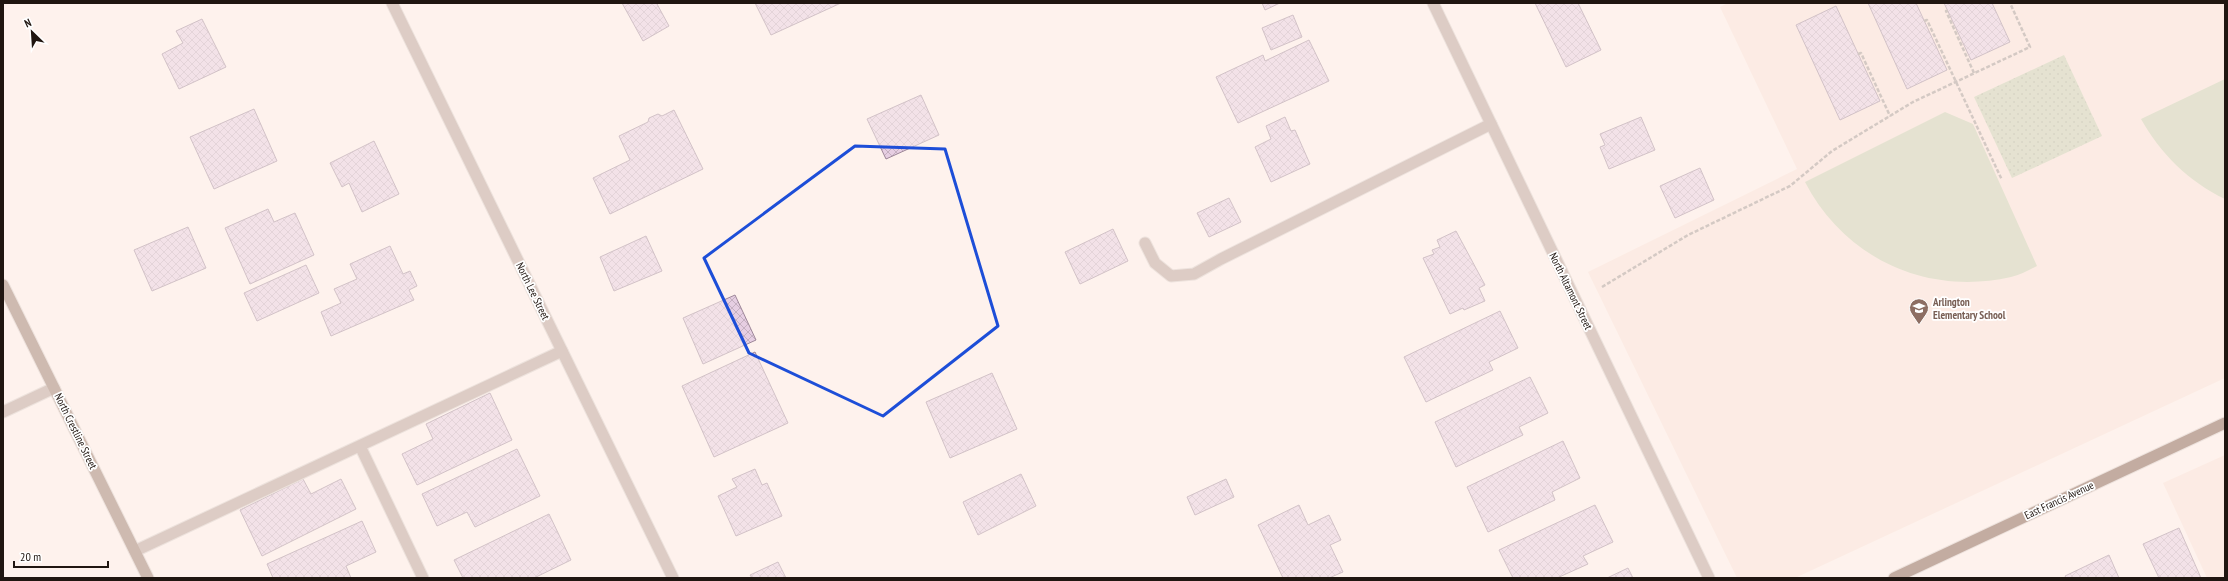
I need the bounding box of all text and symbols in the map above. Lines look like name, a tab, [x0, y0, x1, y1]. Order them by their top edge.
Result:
north arrow	[12, 12, 52, 52]
text: N	[22, 15, 33, 31]
street label: North Altamont Street	[1546, 250, 1596, 332]
street label: North Lee Street	[513, 260, 553, 322]
place label: Arlington Elementary School	[1932, 295, 2006, 322]
school or university icon: Arlington Elementary School	[1908, 297, 1930, 325]
street label: North Crestline Street	[52, 391, 100, 471]
street label: East Francis Avenue	[2022, 478, 2096, 522]
scale bar	[14, 543, 108, 569]
text: 20 m	[20, 549, 41, 564]

